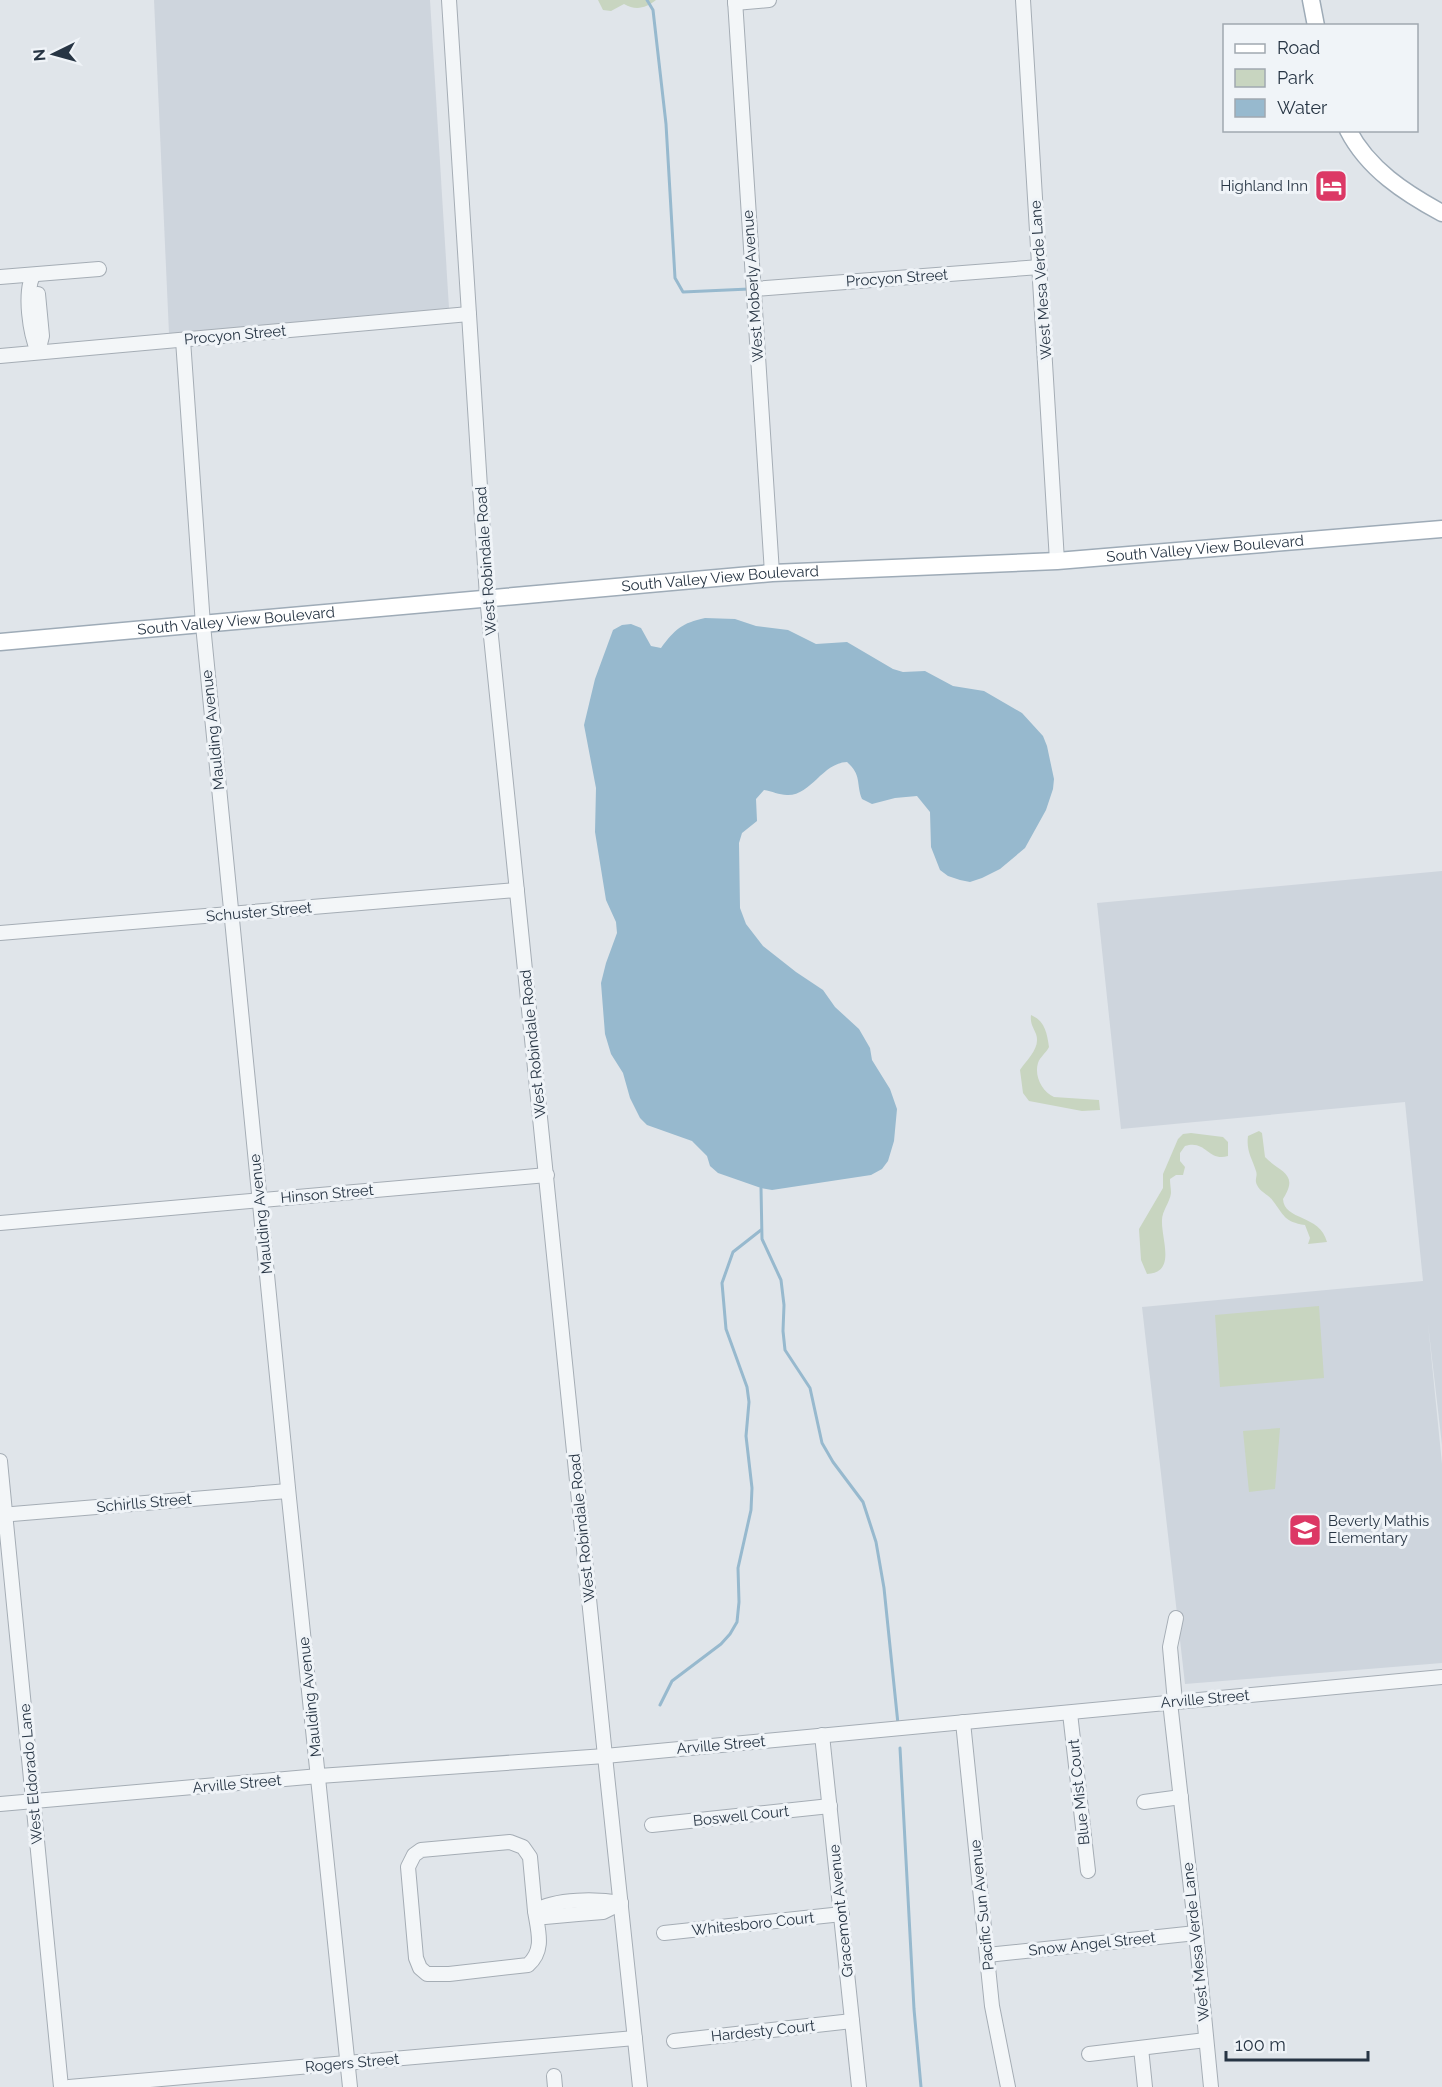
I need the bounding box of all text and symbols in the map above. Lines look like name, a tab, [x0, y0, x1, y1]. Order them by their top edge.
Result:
north arrow	[24, 24, 84, 84]
legend	[1223, 24, 1418, 132]
text: Road	[1277, 37, 1320, 58]
text: N	[30, 48, 50, 62]
text: Park	[1277, 67, 1314, 88]
text: Water	[1277, 97, 1328, 118]
hotel icon: Highland Inn	[1313, 168, 1349, 204]
place label: Highland Inn	[1220, 177, 1308, 195]
street label: West Mesa Verde Lane	[1026, 200, 1056, 360]
street label: West Moberly Avenue	[739, 209, 767, 363]
street label: Procyon Street	[845, 265, 949, 291]
street label: Procyon Street	[183, 322, 287, 348]
street label: West Robindale Road	[472, 486, 500, 636]
street label: South Valley View Boulevard	[1106, 532, 1305, 566]
street label: South Valley View Boulevard	[621, 562, 819, 595]
street label: South Valley View Boulevard	[137, 603, 336, 639]
street label: Maulding Avenue	[198, 669, 228, 791]
street label: Schuster Street	[205, 898, 313, 926]
street label: West Robindale Road	[516, 969, 550, 1119]
street label: Maulding Avenue	[246, 1153, 276, 1275]
street label: Hinson Street	[280, 1181, 374, 1207]
street label: West Robindale Road	[565, 1453, 599, 1603]
street label: Schirlls Street	[96, 1490, 192, 1516]
school or university icon: Beverly Mathis Elementary	[1287, 1512, 1323, 1548]
place label: Beverly Mathis Elementary	[1328, 1512, 1429, 1547]
street label: Maulding Avenue	[295, 1636, 325, 1758]
street label: Arville Street	[1160, 1686, 1250, 1712]
street label: West Eldorado Lane	[16, 1703, 46, 1845]
street label: Arville Street	[676, 1732, 766, 1758]
street label: Blue Mist Court	[1064, 1738, 1094, 1846]
street label: Arville Street	[192, 1771, 282, 1797]
street label: Boswell Court	[692, 1802, 790, 1830]
street label: Pacific Sun Avenue	[966, 1839, 998, 1971]
street label: Gracemont Avenue	[825, 1843, 857, 1978]
street label: West Mesa Verde Lane	[1179, 1861, 1213, 2022]
street label: Whitesboro Court	[691, 1909, 815, 1939]
street label: Snow Angel Street	[1028, 1928, 1156, 1960]
street label: Hardesty Court	[710, 2017, 816, 2045]
scale bar	[1226, 2024, 1368, 2062]
text: 100 m	[1235, 2034, 1286, 2055]
street label: Rogers Street	[304, 2050, 400, 2076]

